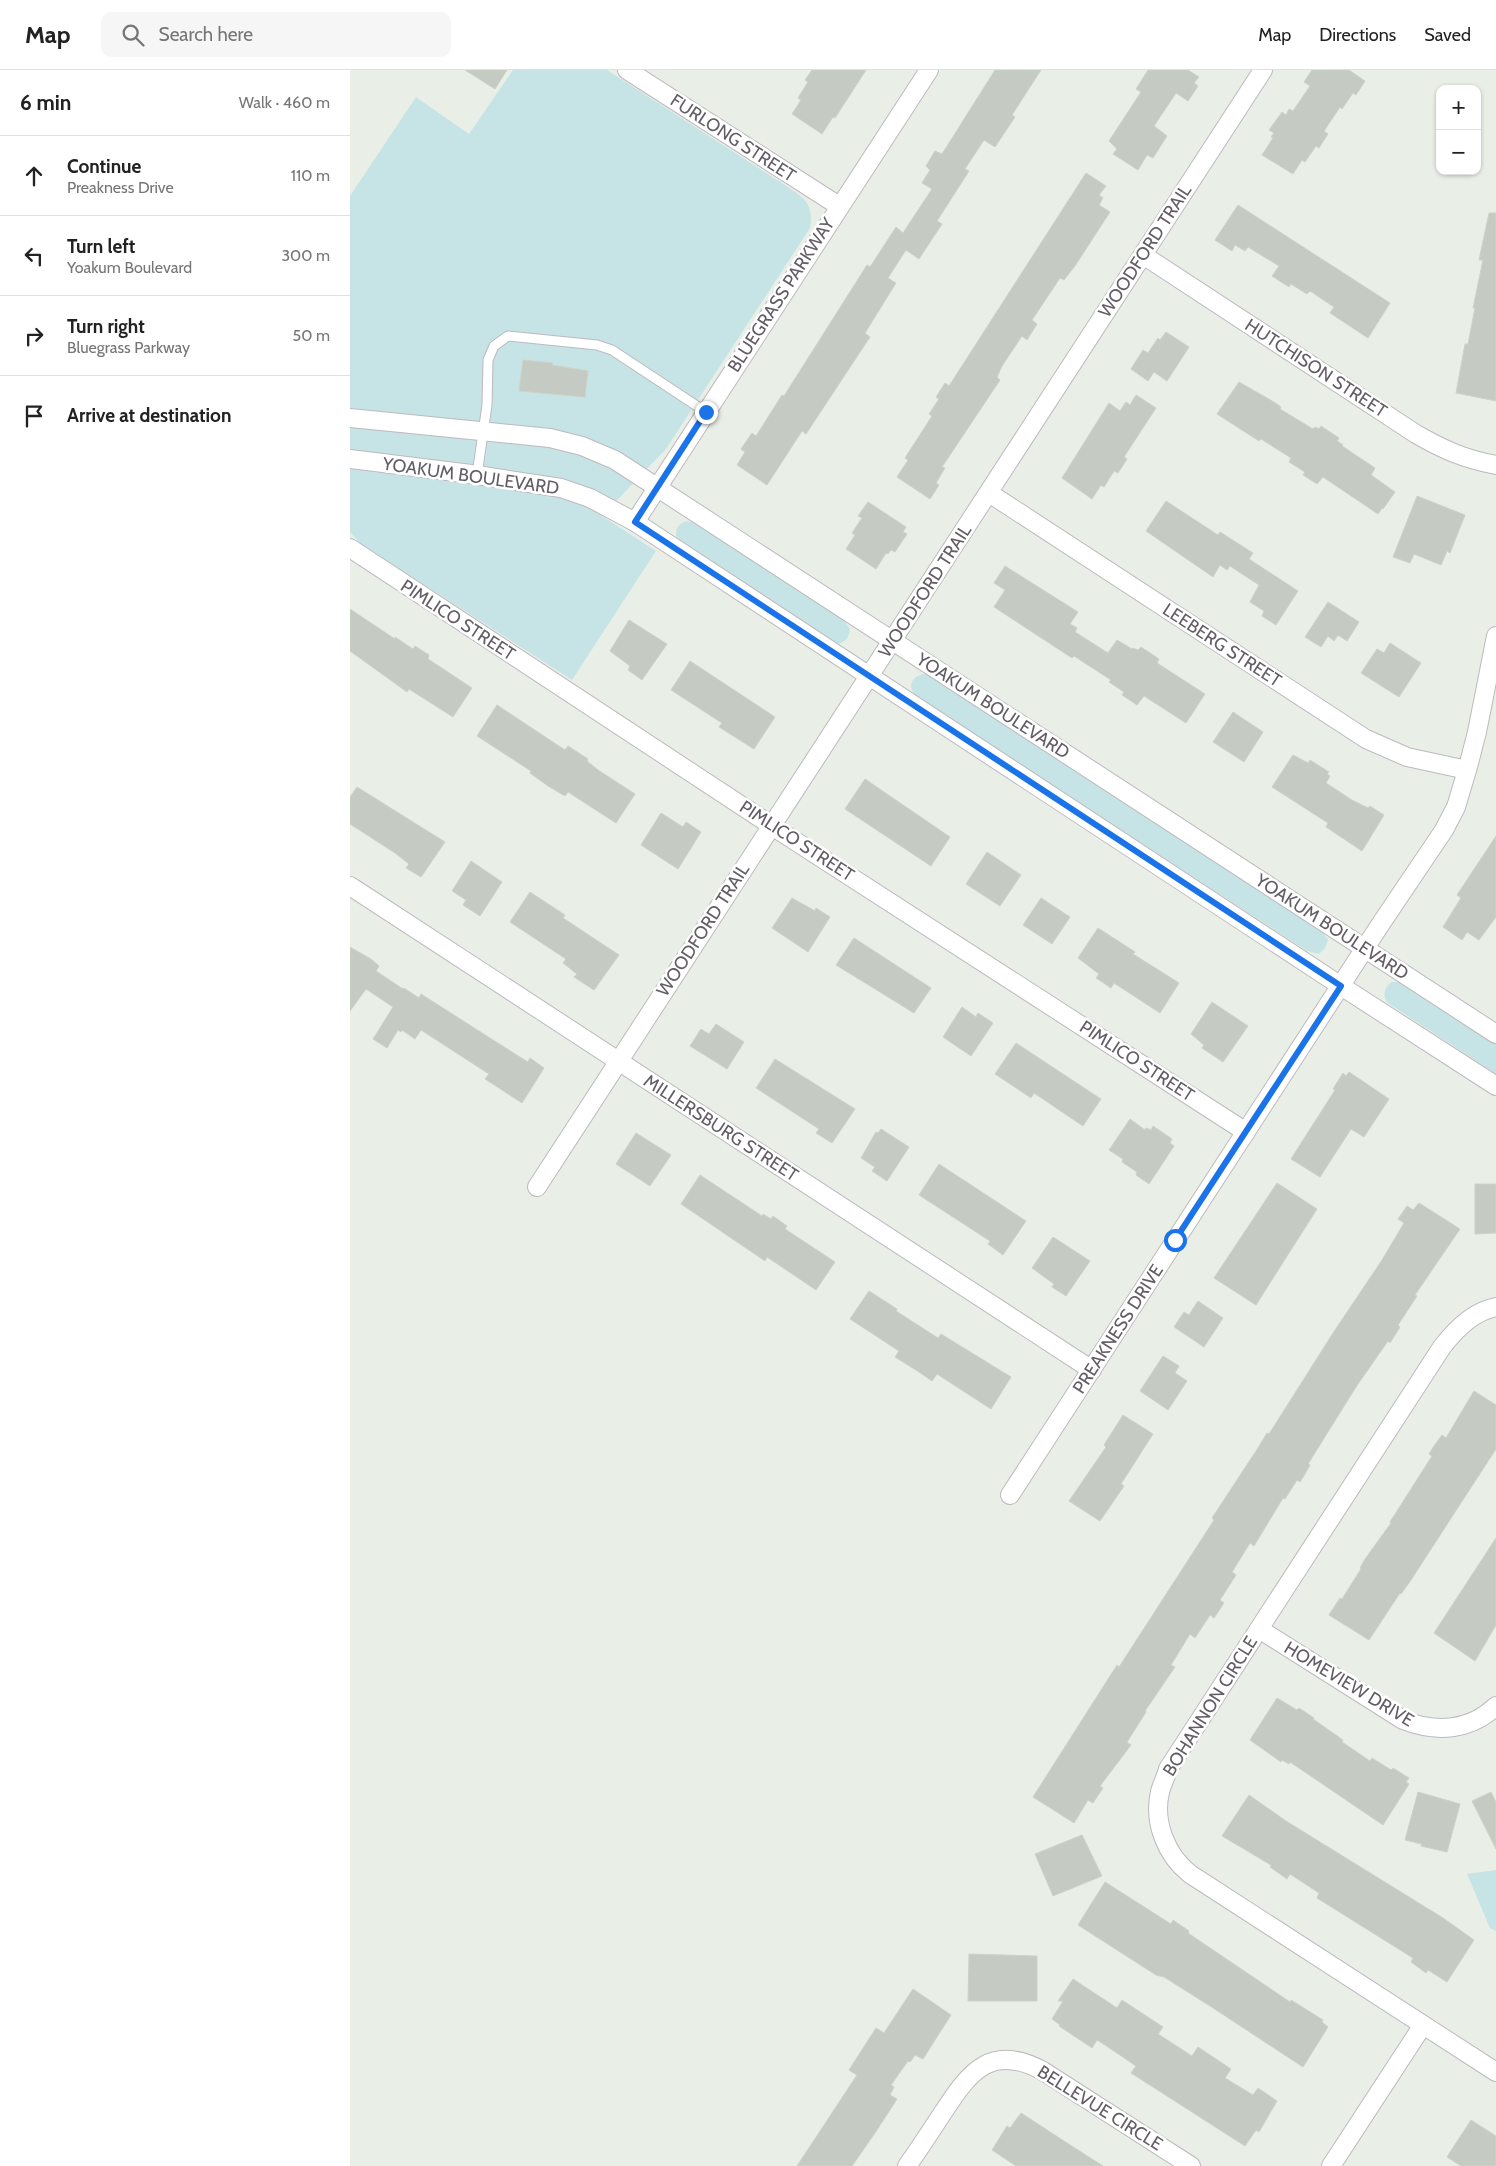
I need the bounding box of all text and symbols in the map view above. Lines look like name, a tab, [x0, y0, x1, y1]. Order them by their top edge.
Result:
search box	[101, 12, 451, 57]
text: Map	[25, 20, 71, 49]
icon: search	[119, 21, 147, 49]
text: Search here	[159, 23, 253, 46]
text: Map	[1258, 24, 1291, 46]
text: Directions	[1319, 24, 1396, 46]
text: Saved	[1424, 24, 1471, 46]
map controls	[1436, 85, 1481, 175]
button: +	[1436, 85, 1481, 130]
street label: FURLONG STREET	[666, 89, 800, 187]
text: 6 min	[20, 90, 71, 115]
text: Walk · 460 m	[239, 93, 330, 112]
button: −	[1436, 130, 1481, 175]
text: Continue	[67, 155, 141, 178]
icon: ahead	[20, 162, 48, 190]
text: 110 m	[291, 166, 330, 185]
text: Preakness Drive	[67, 178, 174, 197]
street label: WOODFORD TRAIL	[1094, 180, 1196, 322]
street label: BLUEGRASS PARKWAY	[723, 213, 840, 376]
text: Turn left	[67, 235, 135, 258]
icon: left	[20, 242, 48, 270]
text: 300 m	[281, 246, 330, 265]
text: Yoakum Boulevard	[67, 258, 192, 277]
street label: HUTCHISON STREET	[1241, 314, 1391, 422]
text: Turn right	[67, 315, 145, 338]
icon: right	[20, 322, 48, 350]
text: 50 m	[293, 326, 330, 345]
text: Bluegrass Parkway	[67, 338, 190, 357]
route end	[695, 401, 718, 424]
icon: arrive	[20, 402, 48, 430]
text: Arrive at destination	[67, 404, 231, 427]
street label: YOAKUM BOULEVARD	[380, 453, 561, 499]
street label: WOODFORD TRAIL	[874, 520, 976, 662]
street label: PIMLICO STREET	[397, 575, 520, 665]
street label: LEEBERG STREET	[1158, 598, 1286, 692]
street label: YOAKUM BOULEVARD	[912, 648, 1074, 764]
street label: PIMLICO STREET	[736, 796, 859, 886]
street label: WOODFORD TRAIL	[652, 859, 754, 1001]
street label: YOAKUM BOULEVARD	[1251, 869, 1413, 985]
street label: PIMLICO STREET	[1076, 1016, 1199, 1106]
street label: MILLERSBURG STREET	[640, 1070, 803, 1186]
route start	[1164, 1229, 1187, 1252]
street label: PREAKNESS DRIVE	[1068, 1260, 1168, 1398]
street label: BOHANNON CIRCLE	[1158, 1632, 1262, 1780]
street label: HOMEVIEW DRIVE	[1280, 1637, 1418, 1731]
street label: BELLEVUE CIRCLE	[1033, 2061, 1167, 2155]

